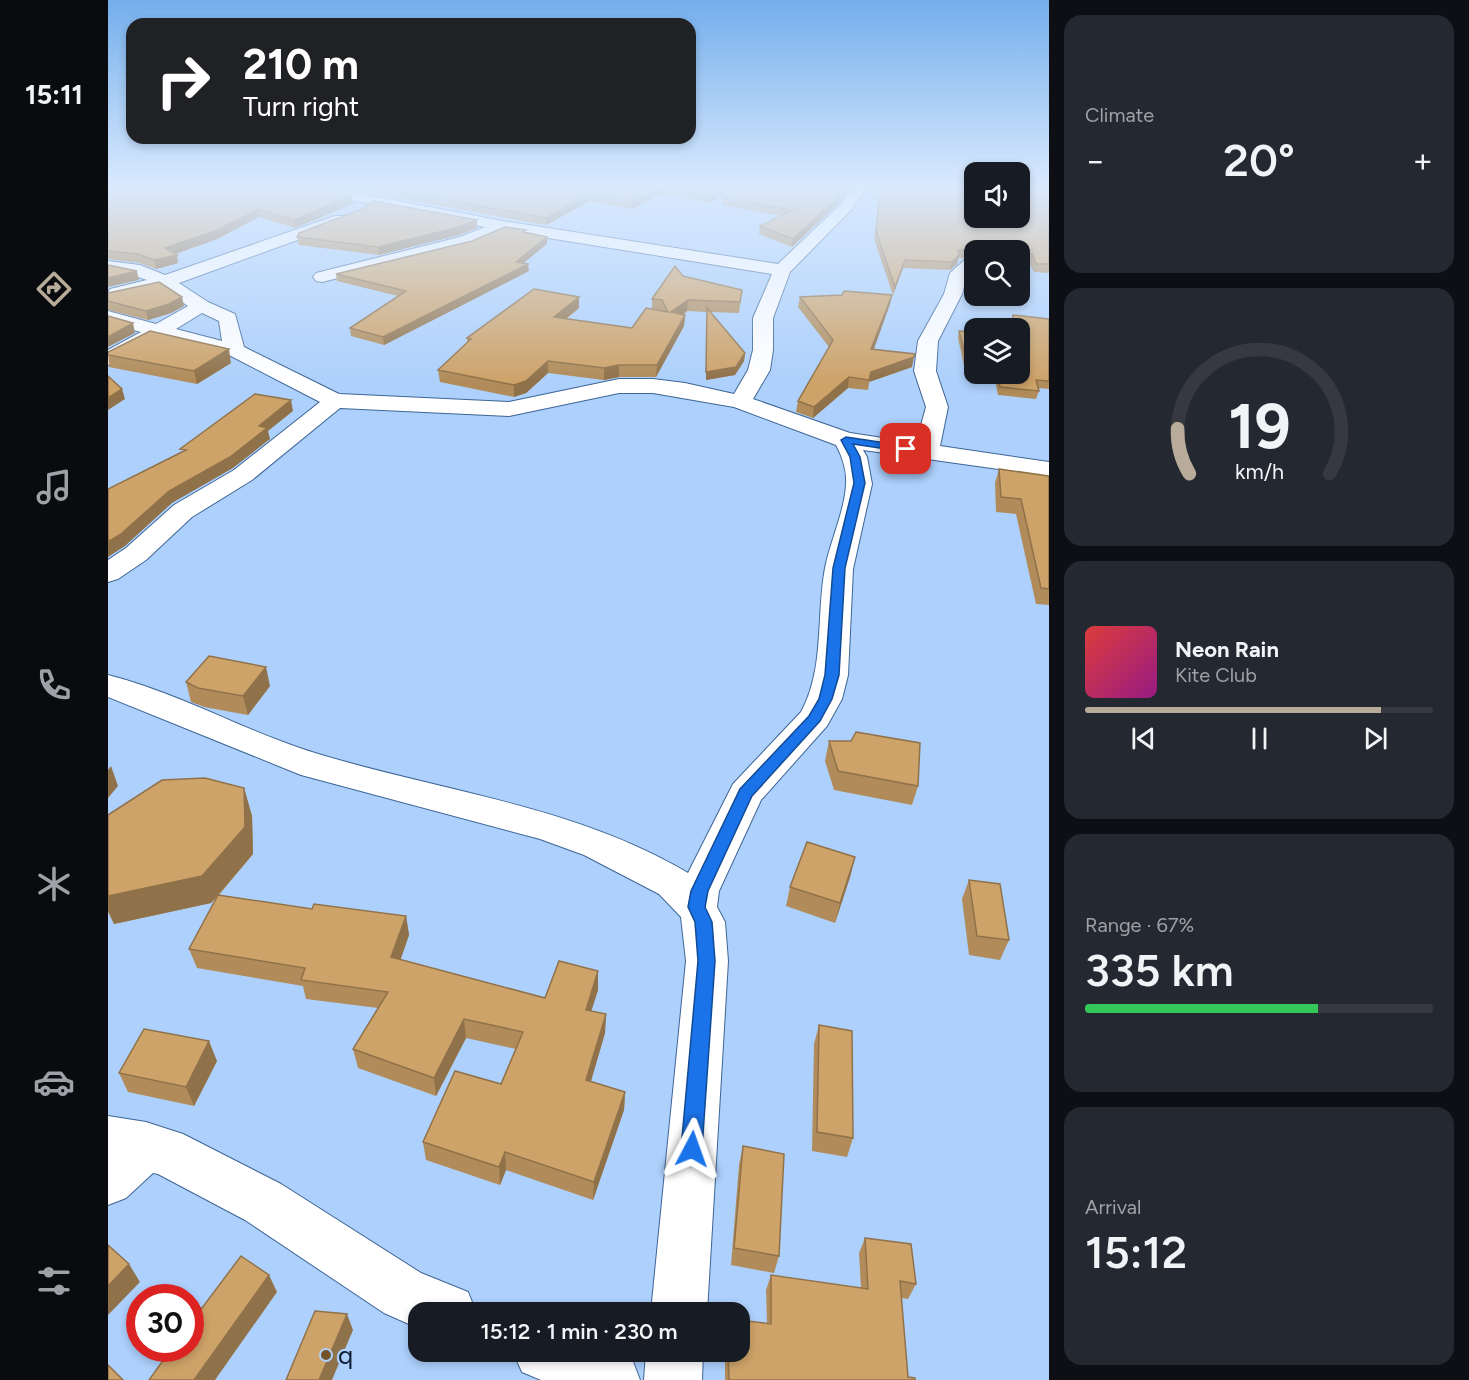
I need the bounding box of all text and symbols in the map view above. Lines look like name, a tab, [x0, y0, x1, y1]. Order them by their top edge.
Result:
text: 210 m	[243, 39, 359, 90]
icon: right	[144, 42, 222, 120]
text: 15:11	[25, 78, 83, 111]
text: Turn right	[243, 90, 359, 123]
text: Climate	[1085, 103, 1154, 127]
text: 20°	[1223, 133, 1295, 187]
text: −	[1085, 141, 1106, 180]
text: +	[1412, 141, 1433, 180]
map controls	[964, 162, 1030, 384]
button: sound	[964, 162, 1030, 228]
button: search	[964, 240, 1030, 306]
icon: directions	[33, 268, 75, 310]
button: layers	[964, 318, 1030, 384]
text: 19	[1228, 389, 1290, 464]
pin	[880, 423, 931, 474]
icon: arrive	[889, 432, 922, 465]
text: km/h	[1235, 459, 1283, 484]
icon: music	[33, 466, 75, 508]
text: Neon Rain	[1175, 636, 1279, 663]
text: Kite Club	[1175, 663, 1257, 687]
icon: phone	[33, 664, 75, 706]
icon: previous	[1127, 722, 1160, 755]
icon: pause	[1243, 722, 1276, 755]
icon: next	[1359, 722, 1392, 755]
icon: climate	[33, 863, 75, 905]
text: Range · 67%	[1085, 913, 1194, 937]
text: 335 km	[1085, 943, 1234, 997]
icon: car	[33, 1061, 75, 1103]
position arrow	[660, 1117, 724, 1181]
text: Arrival	[1085, 1195, 1141, 1219]
text: 15:12	[1085, 1225, 1187, 1279]
icon: filters	[33, 1260, 75, 1302]
speed limit sign: 30	[126, 1284, 204, 1362]
text: 15:12 · 1 min · 230 m	[480, 1318, 678, 1345]
place label: q	[338, 1339, 353, 1371]
marker: q	[319, 1348, 333, 1362]

